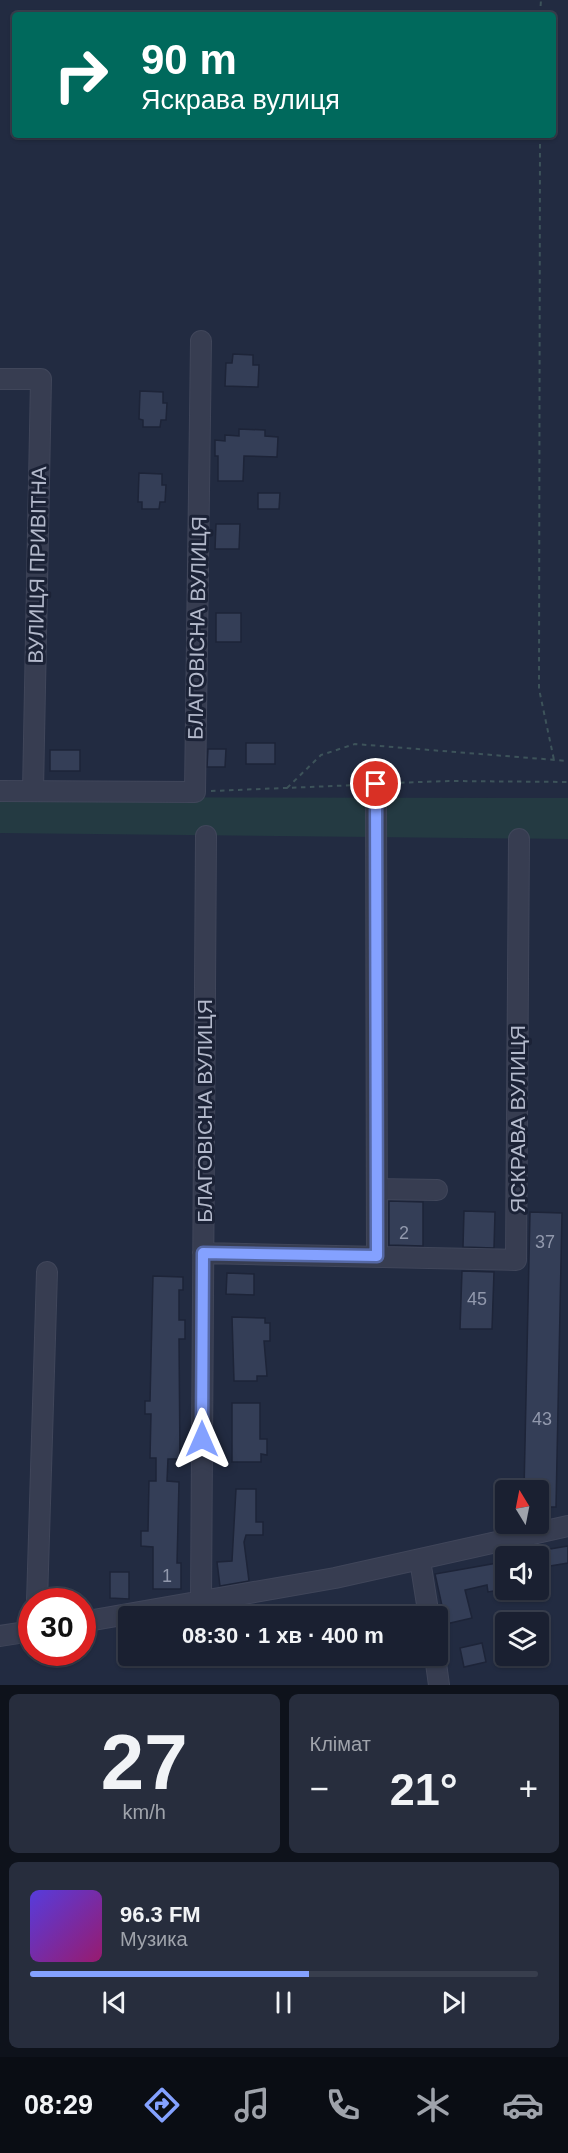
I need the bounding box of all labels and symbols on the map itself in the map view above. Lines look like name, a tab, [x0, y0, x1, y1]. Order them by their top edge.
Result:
street label: ВУЛИЦЯ ПРИВІТНА	[24, 466, 50, 664]
street label: БЛАГОВІСНА ВУЛИЦЯ	[184, 516, 210, 740]
pin	[350, 758, 401, 809]
street label: БЛАГОВІСНА ВУЛИЦЯ	[193, 999, 216, 1223]
street label: ЯСКРАВА ВУЛИЦЯ	[506, 1025, 529, 1213]
house number: 2	[399, 1223, 409, 1243]
house number: 37	[535, 1232, 555, 1252]
house number: 45	[467, 1289, 487, 1309]
position arrow	[170, 1407, 234, 1471]
house number: 43	[532, 1409, 552, 1429]
north arrow	[495, 1480, 549, 1534]
house number: 1	[162, 1566, 172, 1586]
speed limit sign: 30	[18, 1588, 96, 1666]

